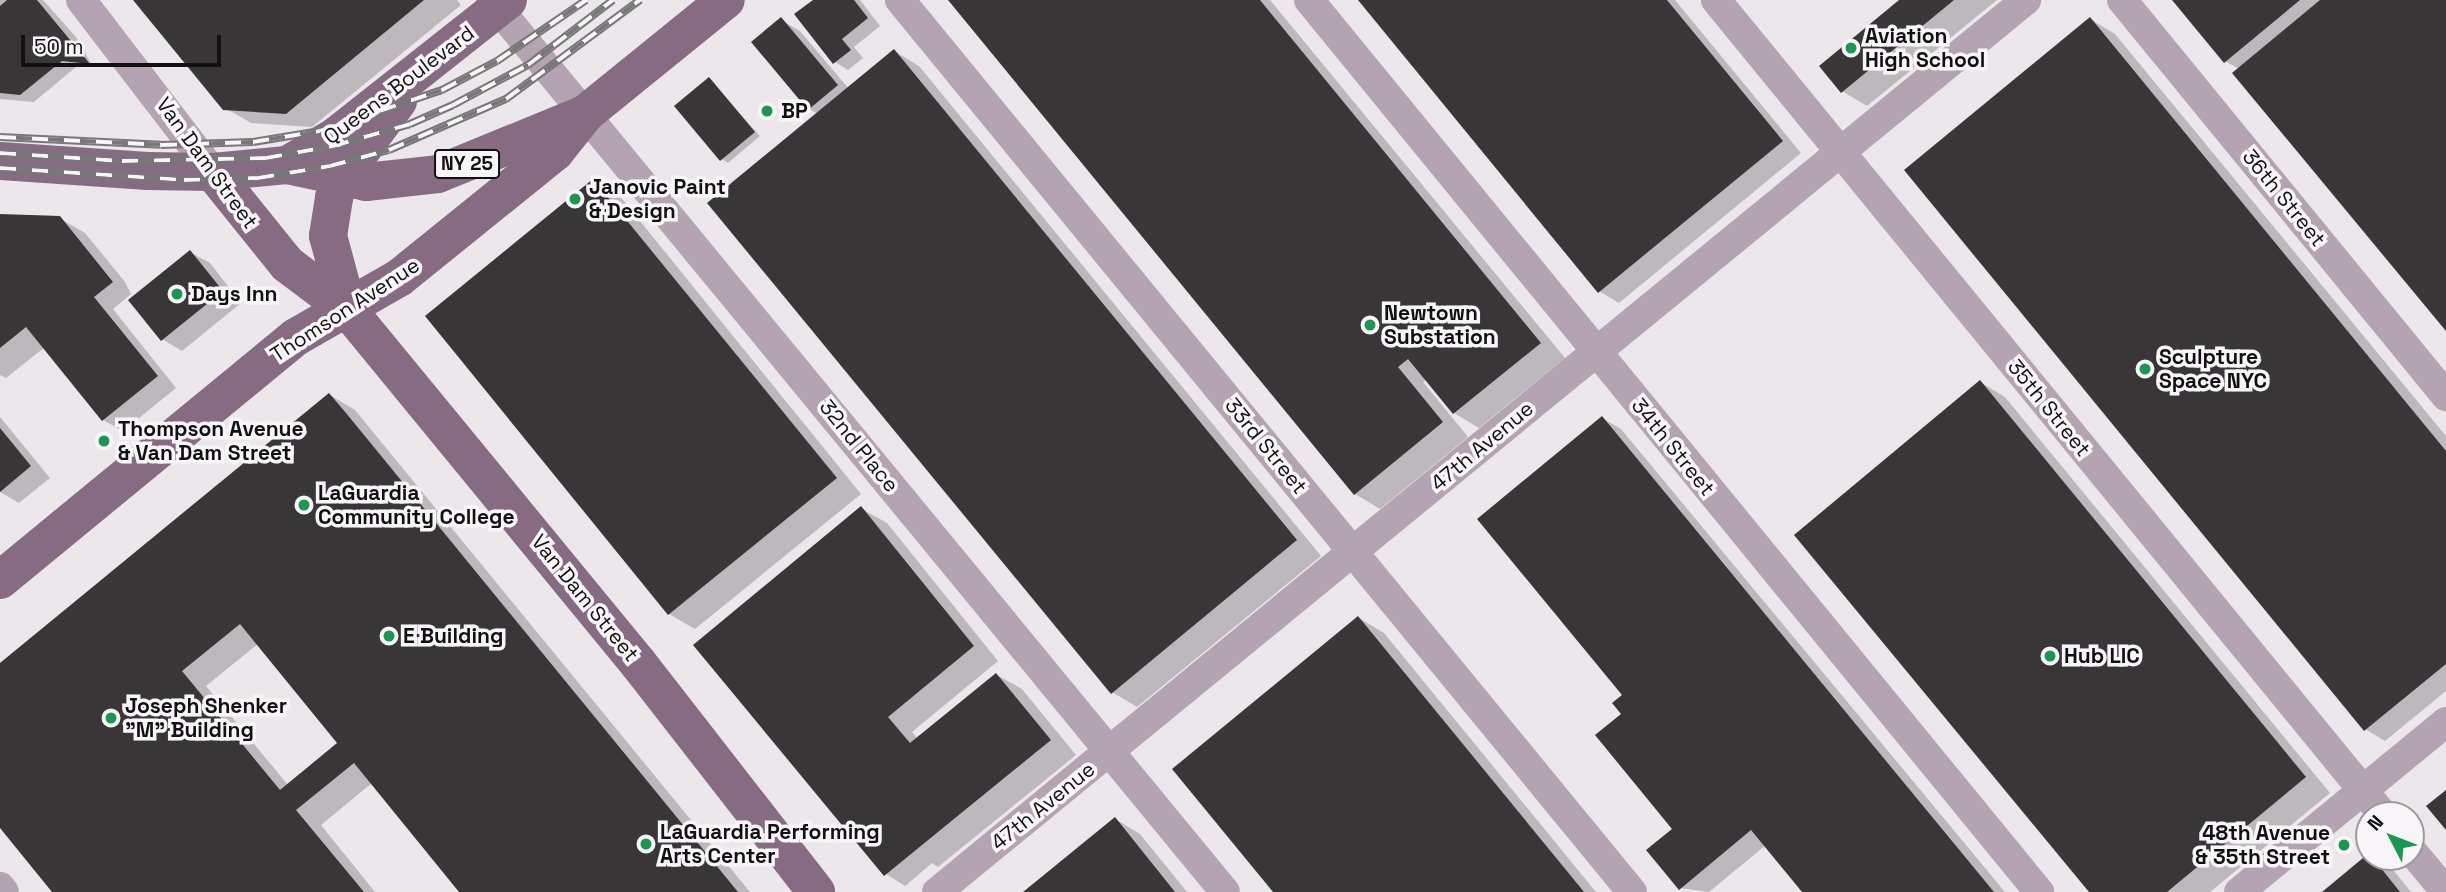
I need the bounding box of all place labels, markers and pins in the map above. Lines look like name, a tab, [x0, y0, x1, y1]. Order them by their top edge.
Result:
place label: Aviation High School	[1865, 23, 1985, 73]
marker: Aviation High School	[1843, 40, 1859, 56]
place label: BP	[781, 98, 808, 124]
marker: BP	[759, 103, 775, 119]
place label: Janovic Paint & Design	[589, 174, 726, 224]
marker: Janovic Paint & Design	[567, 191, 583, 207]
place label: Days Inn	[191, 281, 278, 307]
marker: Days Inn	[169, 286, 185, 302]
place label: Newtown Substation	[1384, 300, 1496, 350]
marker: Newtown Substation	[1362, 317, 1378, 333]
place label: Sculpture Space NYC	[2159, 344, 2267, 394]
marker: Sculpture Space NYC	[2137, 361, 2153, 377]
place label: Thompson Avenue & Van Dam Street	[118, 416, 304, 466]
marker: Thompson Avenue & Van Dam Street	[96, 433, 112, 449]
place label: LaGuardia Community College	[318, 480, 515, 530]
marker: LaGuardia Community College	[296, 497, 312, 513]
place label: E Building	[403, 623, 503, 649]
marker: E Building	[381, 628, 397, 644]
place label: Hub LIC	[2064, 643, 2140, 669]
marker: Hub LIC	[2042, 648, 2058, 664]
place label: Joseph Shenker "M" Building	[125, 693, 287, 743]
marker: Joseph Shenker "M" Building	[103, 710, 119, 726]
place label: LaGuardia Performing Arts Center	[660, 819, 880, 869]
place label: 48th Avenue & 35th Street	[2195, 820, 2330, 870]
marker: LaGuardia Performing Arts Center	[638, 836, 654, 852]
marker: 48th Avenue & 35th Street	[2336, 837, 2352, 853]

